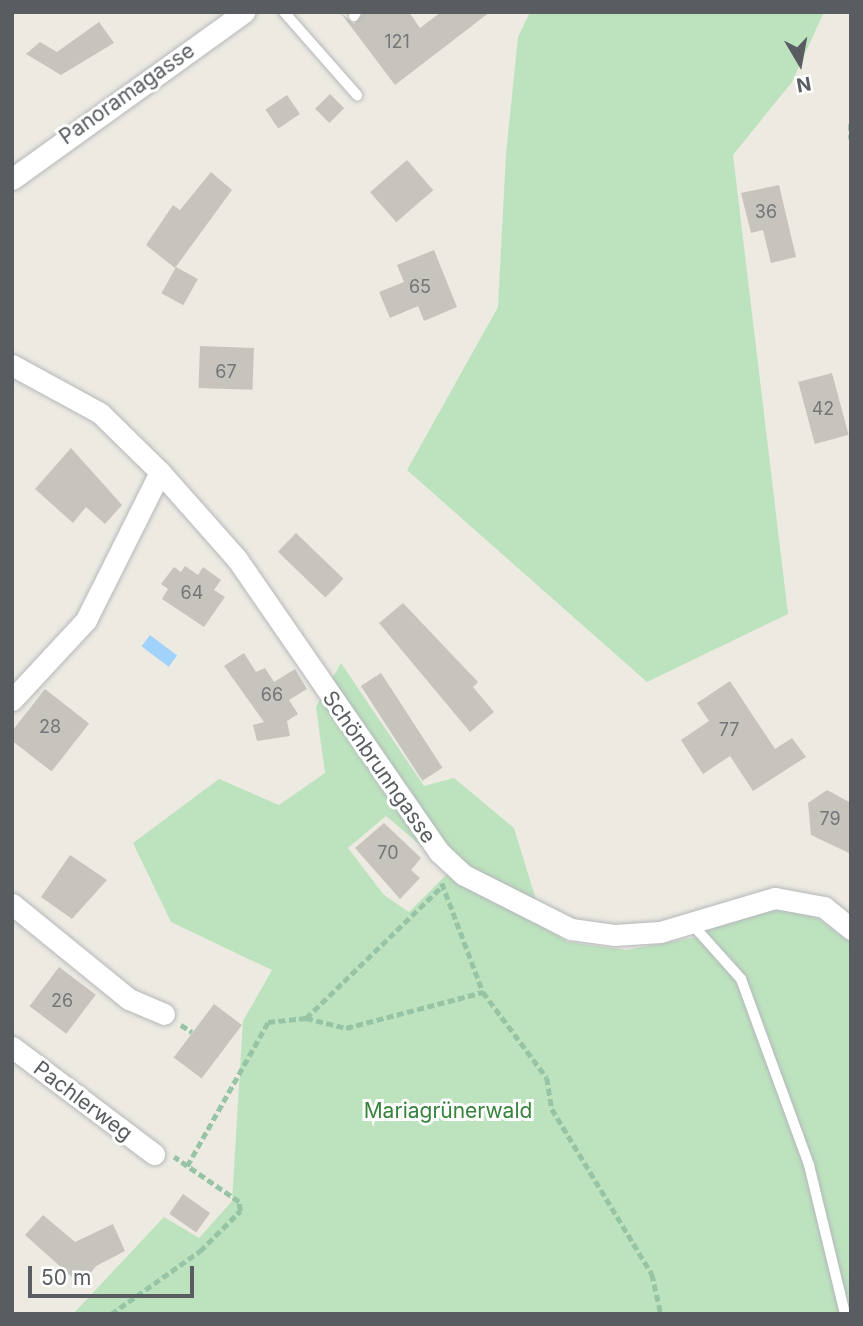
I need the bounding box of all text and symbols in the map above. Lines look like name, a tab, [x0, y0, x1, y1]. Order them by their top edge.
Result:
north arrow	[765, 28, 835, 98]
house number: 121	[384, 31, 410, 53]
street label: Panoramagasse	[55, 38, 199, 150]
text: N	[795, 72, 813, 97]
house number: 36	[755, 201, 777, 223]
house number: 65	[409, 276, 431, 298]
house number: 67	[215, 361, 237, 383]
house number: 42	[812, 398, 834, 420]
house number: 64	[181, 582, 203, 604]
house number: 66	[261, 684, 283, 706]
street label: Schönbrunngasse	[317, 686, 441, 848]
house number: 28	[39, 716, 61, 738]
house number: 77	[719, 719, 739, 741]
house number: 79	[819, 808, 841, 830]
house number: 70	[377, 842, 399, 864]
house number: 26	[51, 990, 73, 1012]
street label: Pachlerweg	[29, 1056, 137, 1146]
park label: Mariagrünerwald	[364, 1098, 532, 1124]
scale bar	[32, 1252, 198, 1296]
text: 50 m	[41, 1265, 91, 1290]

